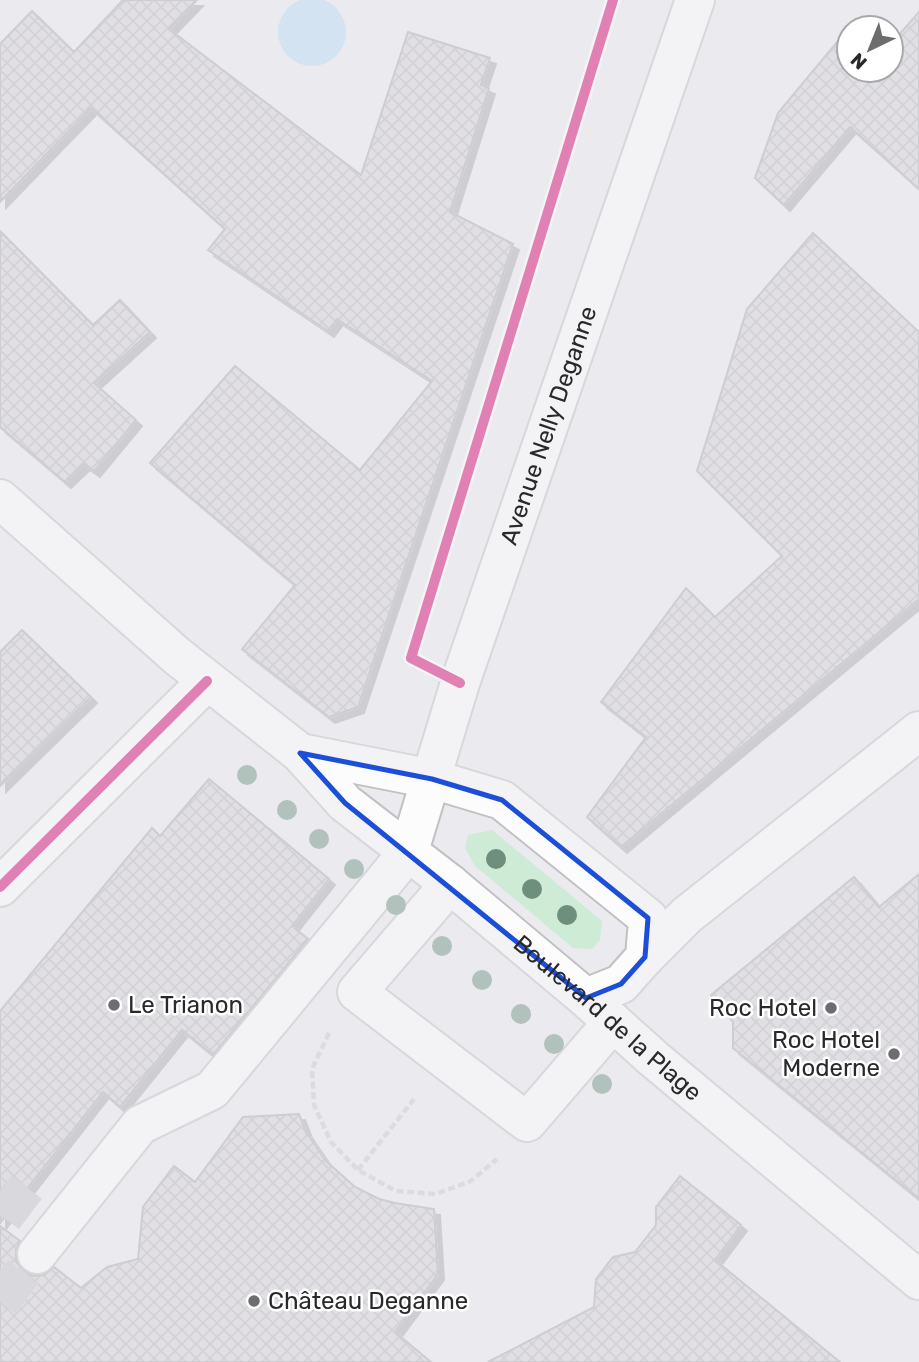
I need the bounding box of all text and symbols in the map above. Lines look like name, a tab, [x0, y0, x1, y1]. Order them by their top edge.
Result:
north arrow	[835, 14, 905, 84]
text: N	[846, 48, 872, 74]
street label: Avenue Nelly Deganne	[495, 302, 603, 548]
street label: Boulevard de la Plage	[508, 929, 707, 1107]
place label: Le Trianon	[128, 991, 243, 1019]
place label: Roc Hotel	[709, 994, 817, 1022]
marker: Le Trianon	[106, 997, 122, 1013]
marker: Roc Hotel	[823, 1000, 839, 1016]
place label: Roc Hotel Moderne	[772, 1026, 880, 1082]
marker: Roc Hotel Moderne	[886, 1046, 902, 1062]
place label: Château Deganne	[268, 1287, 468, 1315]
marker: Château Deganne	[246, 1293, 262, 1309]

